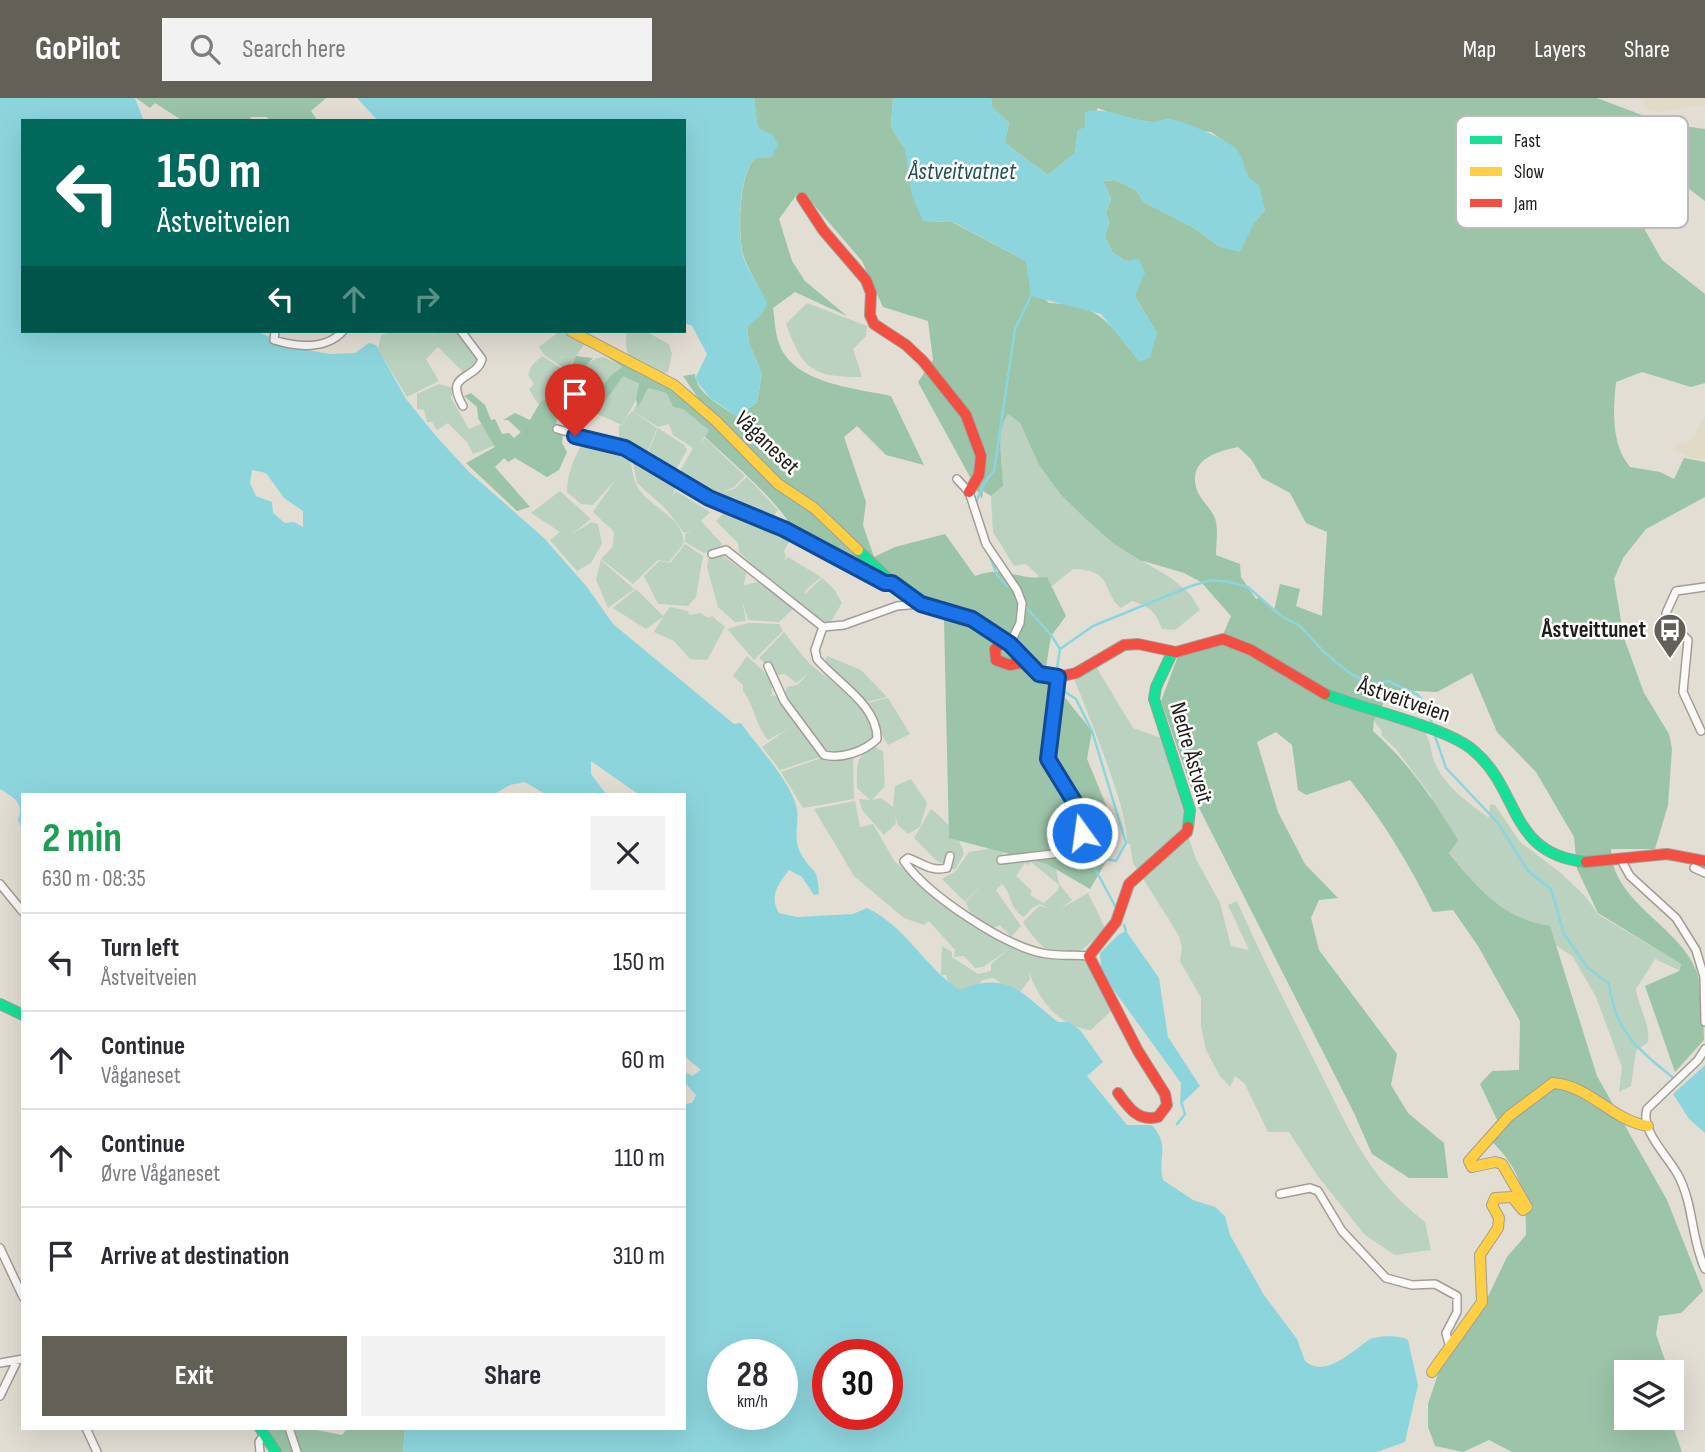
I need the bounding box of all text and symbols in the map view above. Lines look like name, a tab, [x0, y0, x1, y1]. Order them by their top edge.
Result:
search box	[162, 18, 652, 81]
text: GoPilot	[35, 29, 120, 69]
icon: search	[186, 30, 224, 68]
text: Search here	[242, 34, 346, 65]
text: Map	[1463, 35, 1496, 64]
text: Layers	[1534, 35, 1586, 64]
text: Share	[1624, 35, 1670, 64]
legend	[1456, 116, 1688, 228]
text: Fast	[1514, 130, 1541, 153]
text: 150 m	[157, 143, 261, 202]
icon: left	[42, 147, 133, 238]
water label: Åstveitvatnet	[907, 157, 1017, 186]
text: Slow	[1514, 161, 1544, 184]
text: Jam	[1513, 193, 1537, 216]
text: Åstveitveien	[157, 203, 290, 242]
icon: left	[262, 280, 300, 318]
icon: ahead	[335, 280, 373, 318]
icon: right	[408, 280, 446, 318]
pin	[545, 364, 605, 436]
icon: arrive	[556, 375, 594, 413]
street label: Våganeset	[729, 405, 805, 481]
bus stop icon: Åstveittunet	[1651, 611, 1689, 660]
place label: Åstveittunet	[1541, 616, 1646, 644]
street label: Åstveitveien	[1353, 671, 1454, 729]
street label: Nedre Åstveit	[1163, 699, 1219, 807]
position arrow	[1045, 796, 1119, 870]
text: 2 min	[42, 813, 122, 864]
button: close	[591, 816, 665, 890]
text: 630 m · 08:35	[42, 865, 146, 893]
text: Turn left	[101, 933, 179, 964]
icon: left	[42, 943, 80, 981]
text: 150 m	[613, 947, 665, 978]
text: Åstveitveien	[101, 964, 197, 992]
text: Continue	[101, 1031, 185, 1062]
icon: ahead	[42, 1041, 80, 1079]
text: 60 m	[621, 1045, 665, 1076]
text: Våganeset	[101, 1062, 181, 1090]
text: Continue	[101, 1129, 185, 1160]
icon: ahead	[42, 1139, 80, 1177]
text: 110 m	[614, 1143, 665, 1174]
text: Øvre Våganeset	[101, 1160, 220, 1188]
icon: arrive	[42, 1237, 80, 1275]
text: Arrive at destination	[101, 1241, 289, 1272]
text: 310 m	[613, 1241, 665, 1272]
button: Exit	[42, 1336, 347, 1416]
button: Share	[361, 1336, 665, 1416]
speed limit sign: 30	[812, 1339, 903, 1430]
text: 28	[737, 1354, 768, 1397]
map controls	[1614, 1360, 1684, 1430]
button: layers	[1614, 1360, 1684, 1430]
text: km/h	[737, 1391, 768, 1412]

